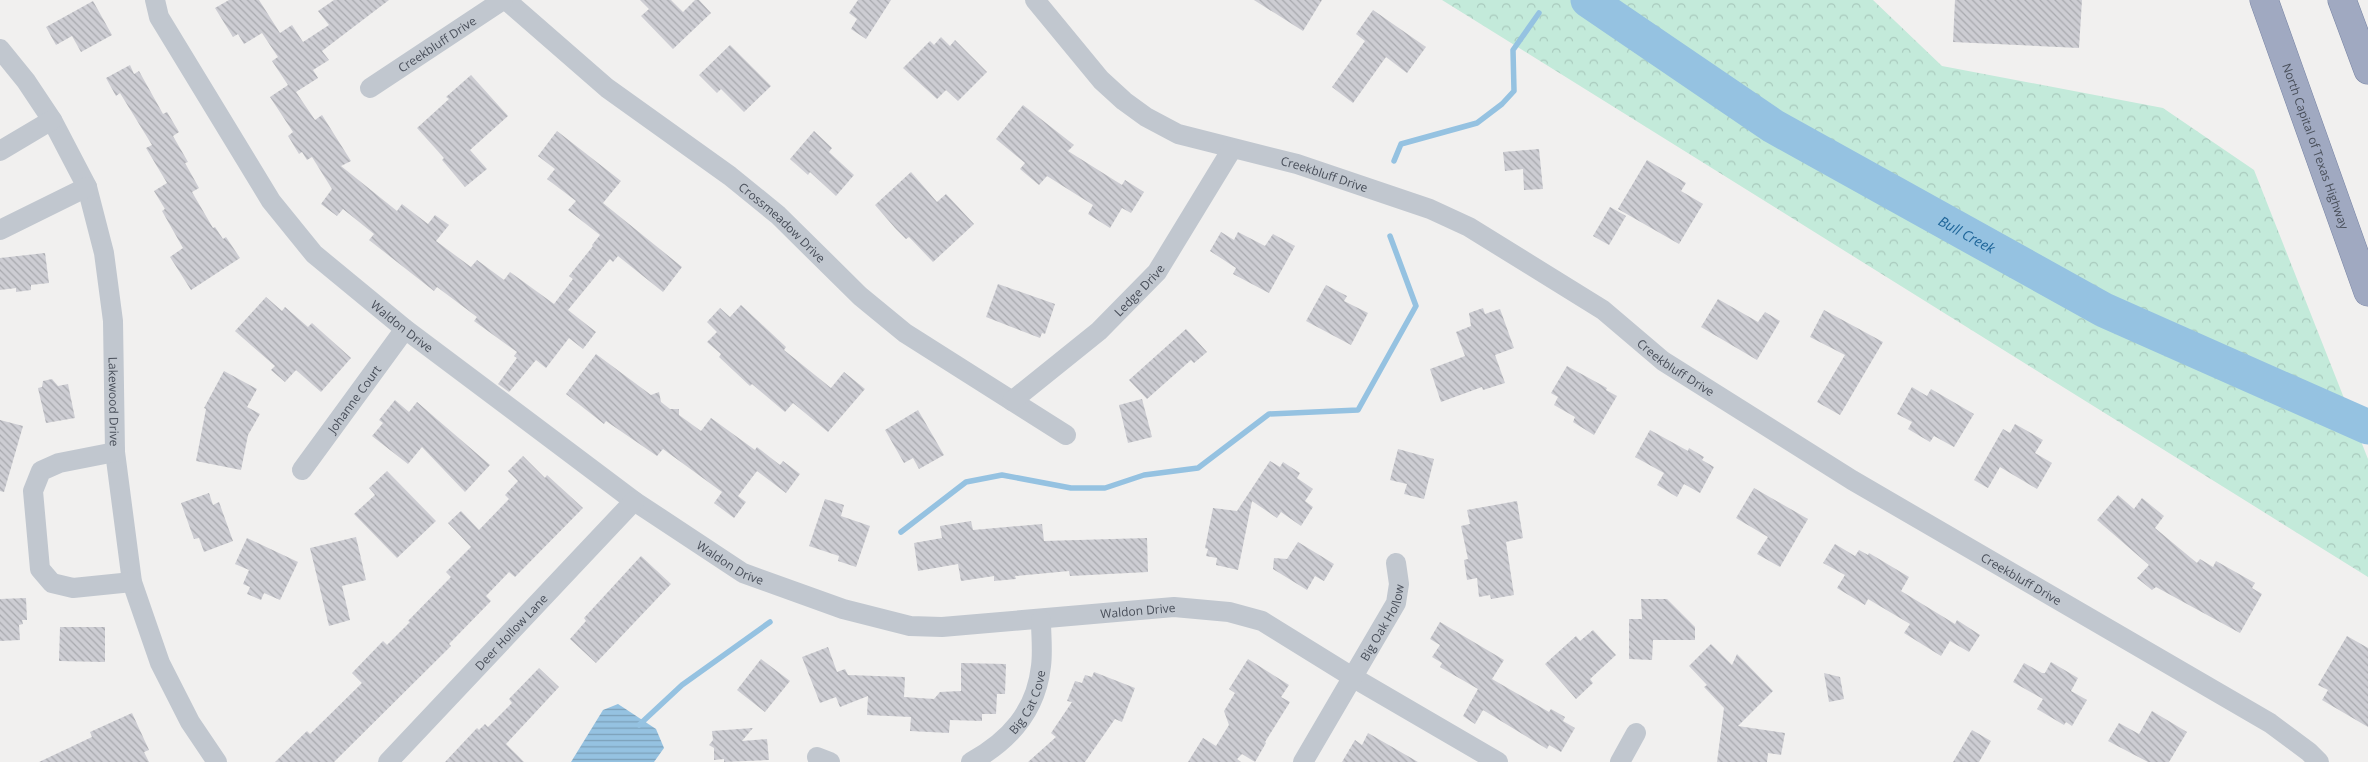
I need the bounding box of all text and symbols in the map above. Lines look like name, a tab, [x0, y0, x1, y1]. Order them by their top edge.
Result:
street label: Creekbluff Drive	[394, 12, 479, 76]
street label: North Capital of Texas Highway	[2279, 61, 2354, 232]
street label: Creekbluff Drive	[1279, 152, 1370, 196]
street label: Crossmeadow Drive	[735, 178, 830, 266]
water label: Bull Creek	[1936, 211, 2000, 258]
street label: Ledge Drive	[1110, 261, 1168, 320]
street label: Waldon Drive	[367, 296, 437, 356]
street label: Creekbluff Drive	[1634, 334, 1718, 400]
street label: Lakewood Drive	[105, 357, 123, 447]
street label: Johanne Court	[323, 361, 384, 437]
street label: Waldon Drive	[694, 536, 766, 588]
street label: Creekbluff Drive	[1978, 548, 2065, 609]
street label: Big Oak Hollow	[1356, 582, 1407, 664]
street label: Deer Hollow Lane	[471, 590, 551, 674]
street label: Waldon Drive	[1100, 598, 1176, 622]
street label: Big Cat Cove	[1005, 669, 1049, 738]

